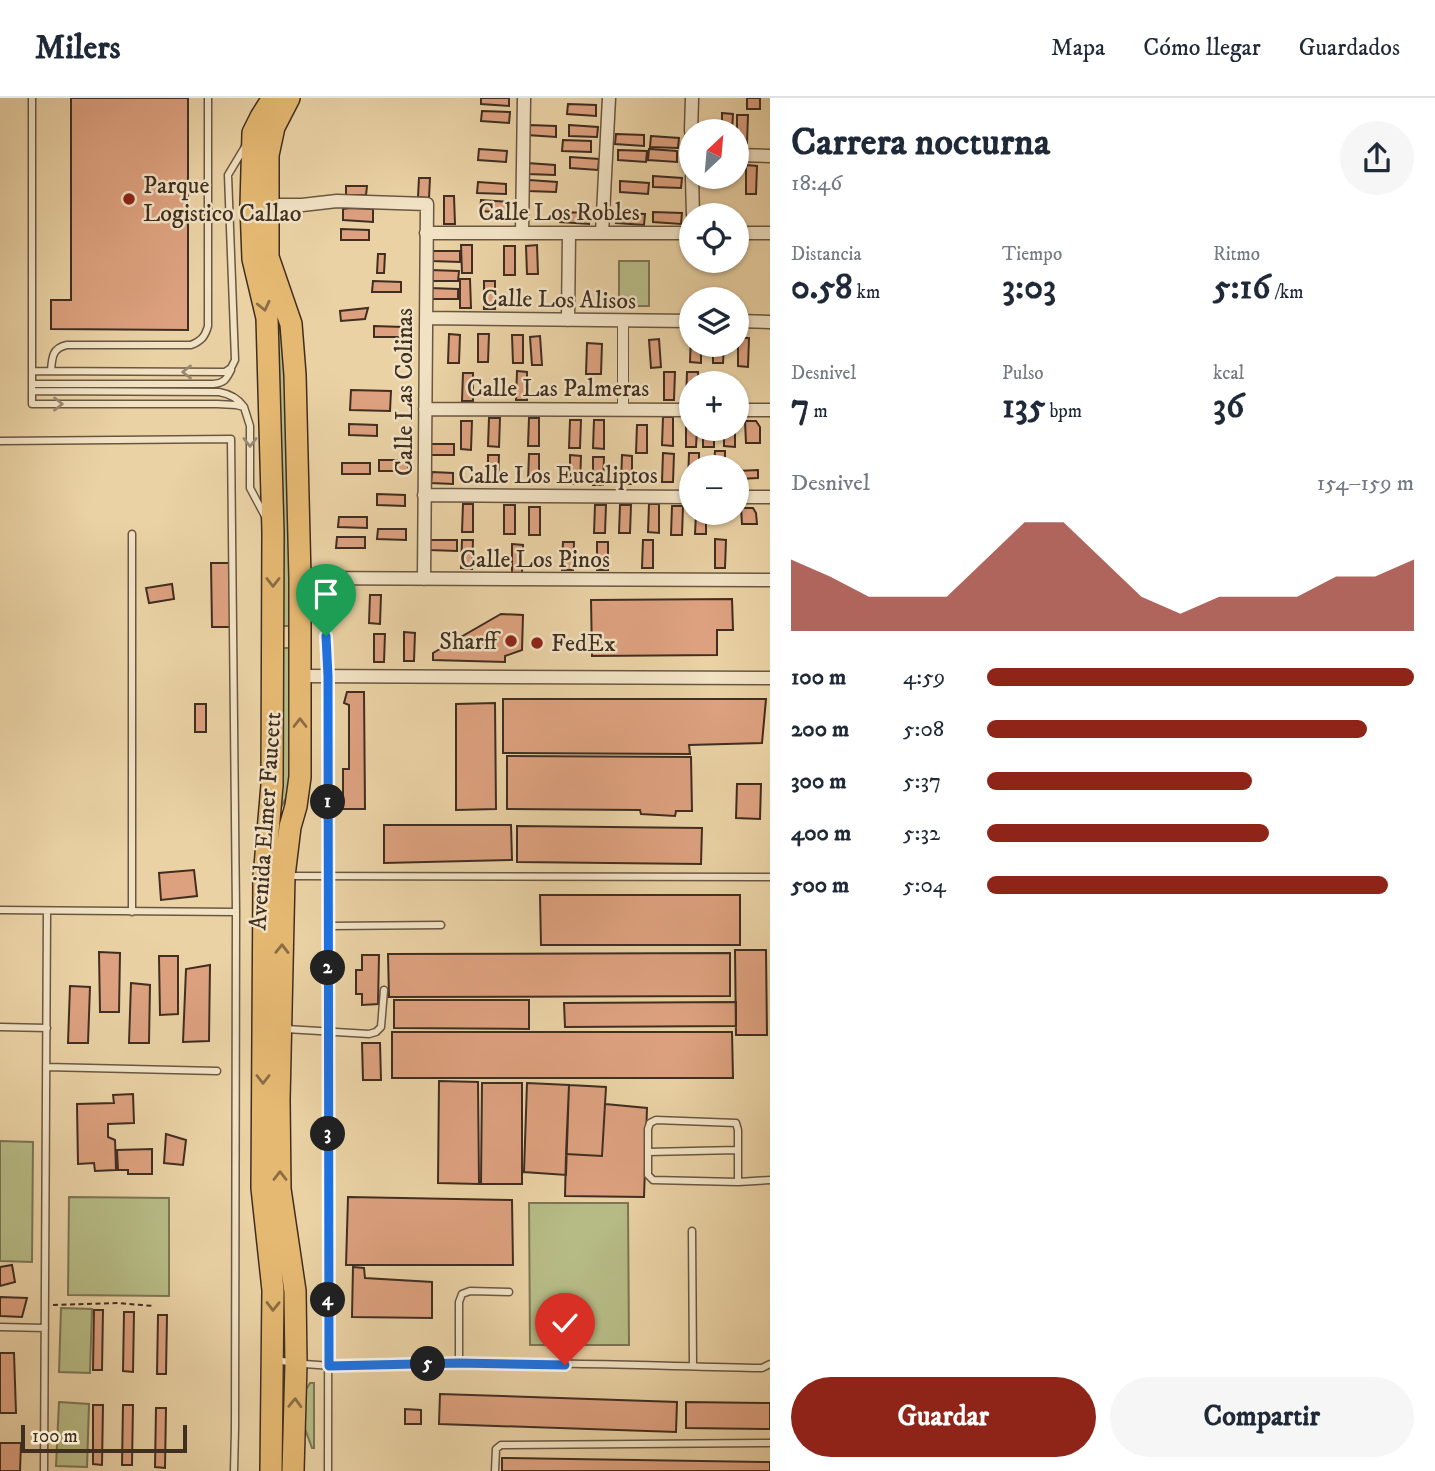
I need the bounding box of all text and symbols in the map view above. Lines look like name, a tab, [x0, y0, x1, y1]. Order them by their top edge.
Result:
text: Milers	[35, 28, 120, 69]
text: Mapa	[1051, 33, 1105, 63]
text: Cómo llegar	[1143, 33, 1261, 63]
text: Guardados	[1299, 33, 1400, 63]
north arrow	[679, 119, 749, 189]
map controls	[679, 119, 749, 525]
text: Carrera nocturna	[791, 119, 1050, 167]
button: share	[1340, 121, 1414, 195]
text: 18:46	[791, 169, 842, 198]
place label: Parque Logistico Callao	[143, 171, 301, 229]
marker: Parque Logistico Callao	[121, 191, 137, 207]
street label: Calle Los Robles	[478, 198, 640, 228]
button: locate	[679, 203, 749, 273]
text: Distancia	[791, 243, 862, 266]
text: Tiempo	[1002, 243, 1062, 266]
text: Ritmo	[1213, 243, 1260, 266]
text: 0.58	[791, 266, 853, 310]
text: 3:03	[1002, 266, 1056, 310]
text: 5:16	[1213, 266, 1270, 310]
text: km	[853, 281, 880, 304]
text: /km	[1270, 281, 1303, 304]
street label: Calle Los Alisos	[482, 284, 636, 316]
button: layers	[679, 287, 749, 357]
one-way arrow	[256, 300, 271, 312]
street label: Calle Las Colinas	[390, 308, 420, 476]
text: Desnivel	[791, 362, 856, 385]
text: Pulso	[1002, 362, 1044, 385]
text: kcal	[1213, 362, 1244, 385]
one-way arrow	[182, 364, 192, 380]
button: +	[679, 371, 749, 441]
street label: Calle Las Palmeras	[467, 374, 649, 404]
text: 7	[791, 385, 809, 429]
text: 135	[1002, 385, 1045, 429]
text: 36	[1213, 385, 1244, 429]
one-way arrow	[53, 396, 64, 412]
text: m	[809, 400, 828, 423]
text: bpm	[1045, 400, 1082, 423]
one-way arrow	[242, 438, 258, 448]
button: −	[679, 455, 749, 525]
street label: Calle Los Eucaliptos	[458, 461, 658, 491]
text: Desnivel	[791, 469, 870, 498]
text: 154–159 m	[1317, 469, 1414, 498]
street label: Calle Los Pinos	[460, 545, 610, 575]
pin	[296, 564, 356, 636]
icon: arrive	[307, 575, 345, 613]
one-way arrow	[265, 578, 281, 588]
place label: Sharff	[439, 627, 501, 657]
place label: FedEx	[551, 629, 616, 659]
marker: Sharff	[503, 633, 519, 649]
marker: FedEx	[529, 635, 545, 651]
text: 100 m	[791, 663, 846, 692]
text: 4:59	[903, 663, 945, 692]
street label: Avenida Elmer Faucett	[243, 711, 289, 931]
text: 200 m	[791, 715, 849, 744]
text: 5:08	[903, 715, 944, 744]
one-way arrow	[292, 717, 308, 728]
text: 300 m	[791, 767, 847, 796]
text: 5:37	[903, 767, 941, 796]
pin: 1	[310, 784, 346, 820]
text: 1	[324, 790, 331, 813]
text: 400 m	[791, 819, 851, 848]
text: 5:32	[903, 819, 940, 848]
text: 500 m	[791, 871, 849, 900]
text: 5:04	[903, 871, 946, 900]
one-way arrow	[275, 943, 290, 954]
pin: 2	[310, 950, 346, 986]
text: 2	[323, 956, 332, 979]
one-way arrow	[255, 1074, 271, 1085]
pin: 3	[310, 1116, 346, 1152]
text: 3	[324, 1122, 331, 1145]
one-way arrow	[272, 1171, 288, 1181]
pin: 4	[310, 1282, 346, 1318]
text: 4	[322, 1288, 333, 1311]
pin	[535, 1293, 595, 1365]
one-way arrow	[265, 1301, 281, 1312]
icon: check	[546, 1304, 584, 1342]
pin: 5	[410, 1346, 446, 1382]
text: 5	[423, 1352, 432, 1375]
button: Guardar	[791, 1377, 1096, 1457]
button: Compartir	[1110, 1377, 1414, 1457]
one-way arrow	[288, 1397, 303, 1408]
scale bar	[21, 1422, 187, 1454]
text: 100 m	[32, 1425, 78, 1448]

